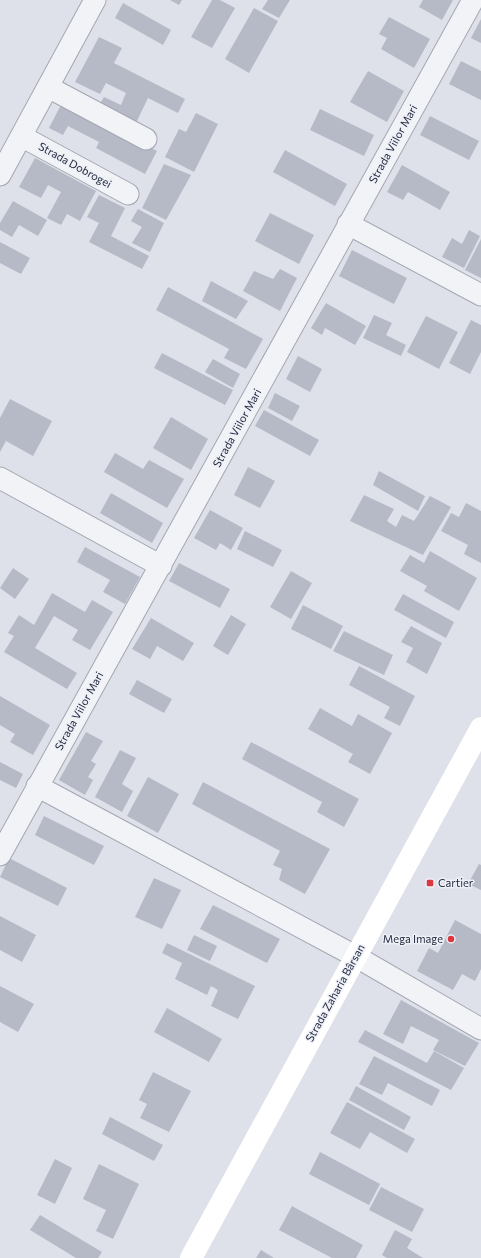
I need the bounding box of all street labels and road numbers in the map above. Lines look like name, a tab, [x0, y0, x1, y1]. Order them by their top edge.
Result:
street label: Strada Viilor Mari	[366, 102, 420, 185]
street label: Strada Dobrogei	[36, 139, 114, 190]
street label: Strada Viilor Mari	[210, 386, 264, 469]
street label: Strada Viilor Mari	[52, 669, 106, 752]
street label: Strada Zaharia Bârsan	[302, 942, 367, 1044]

